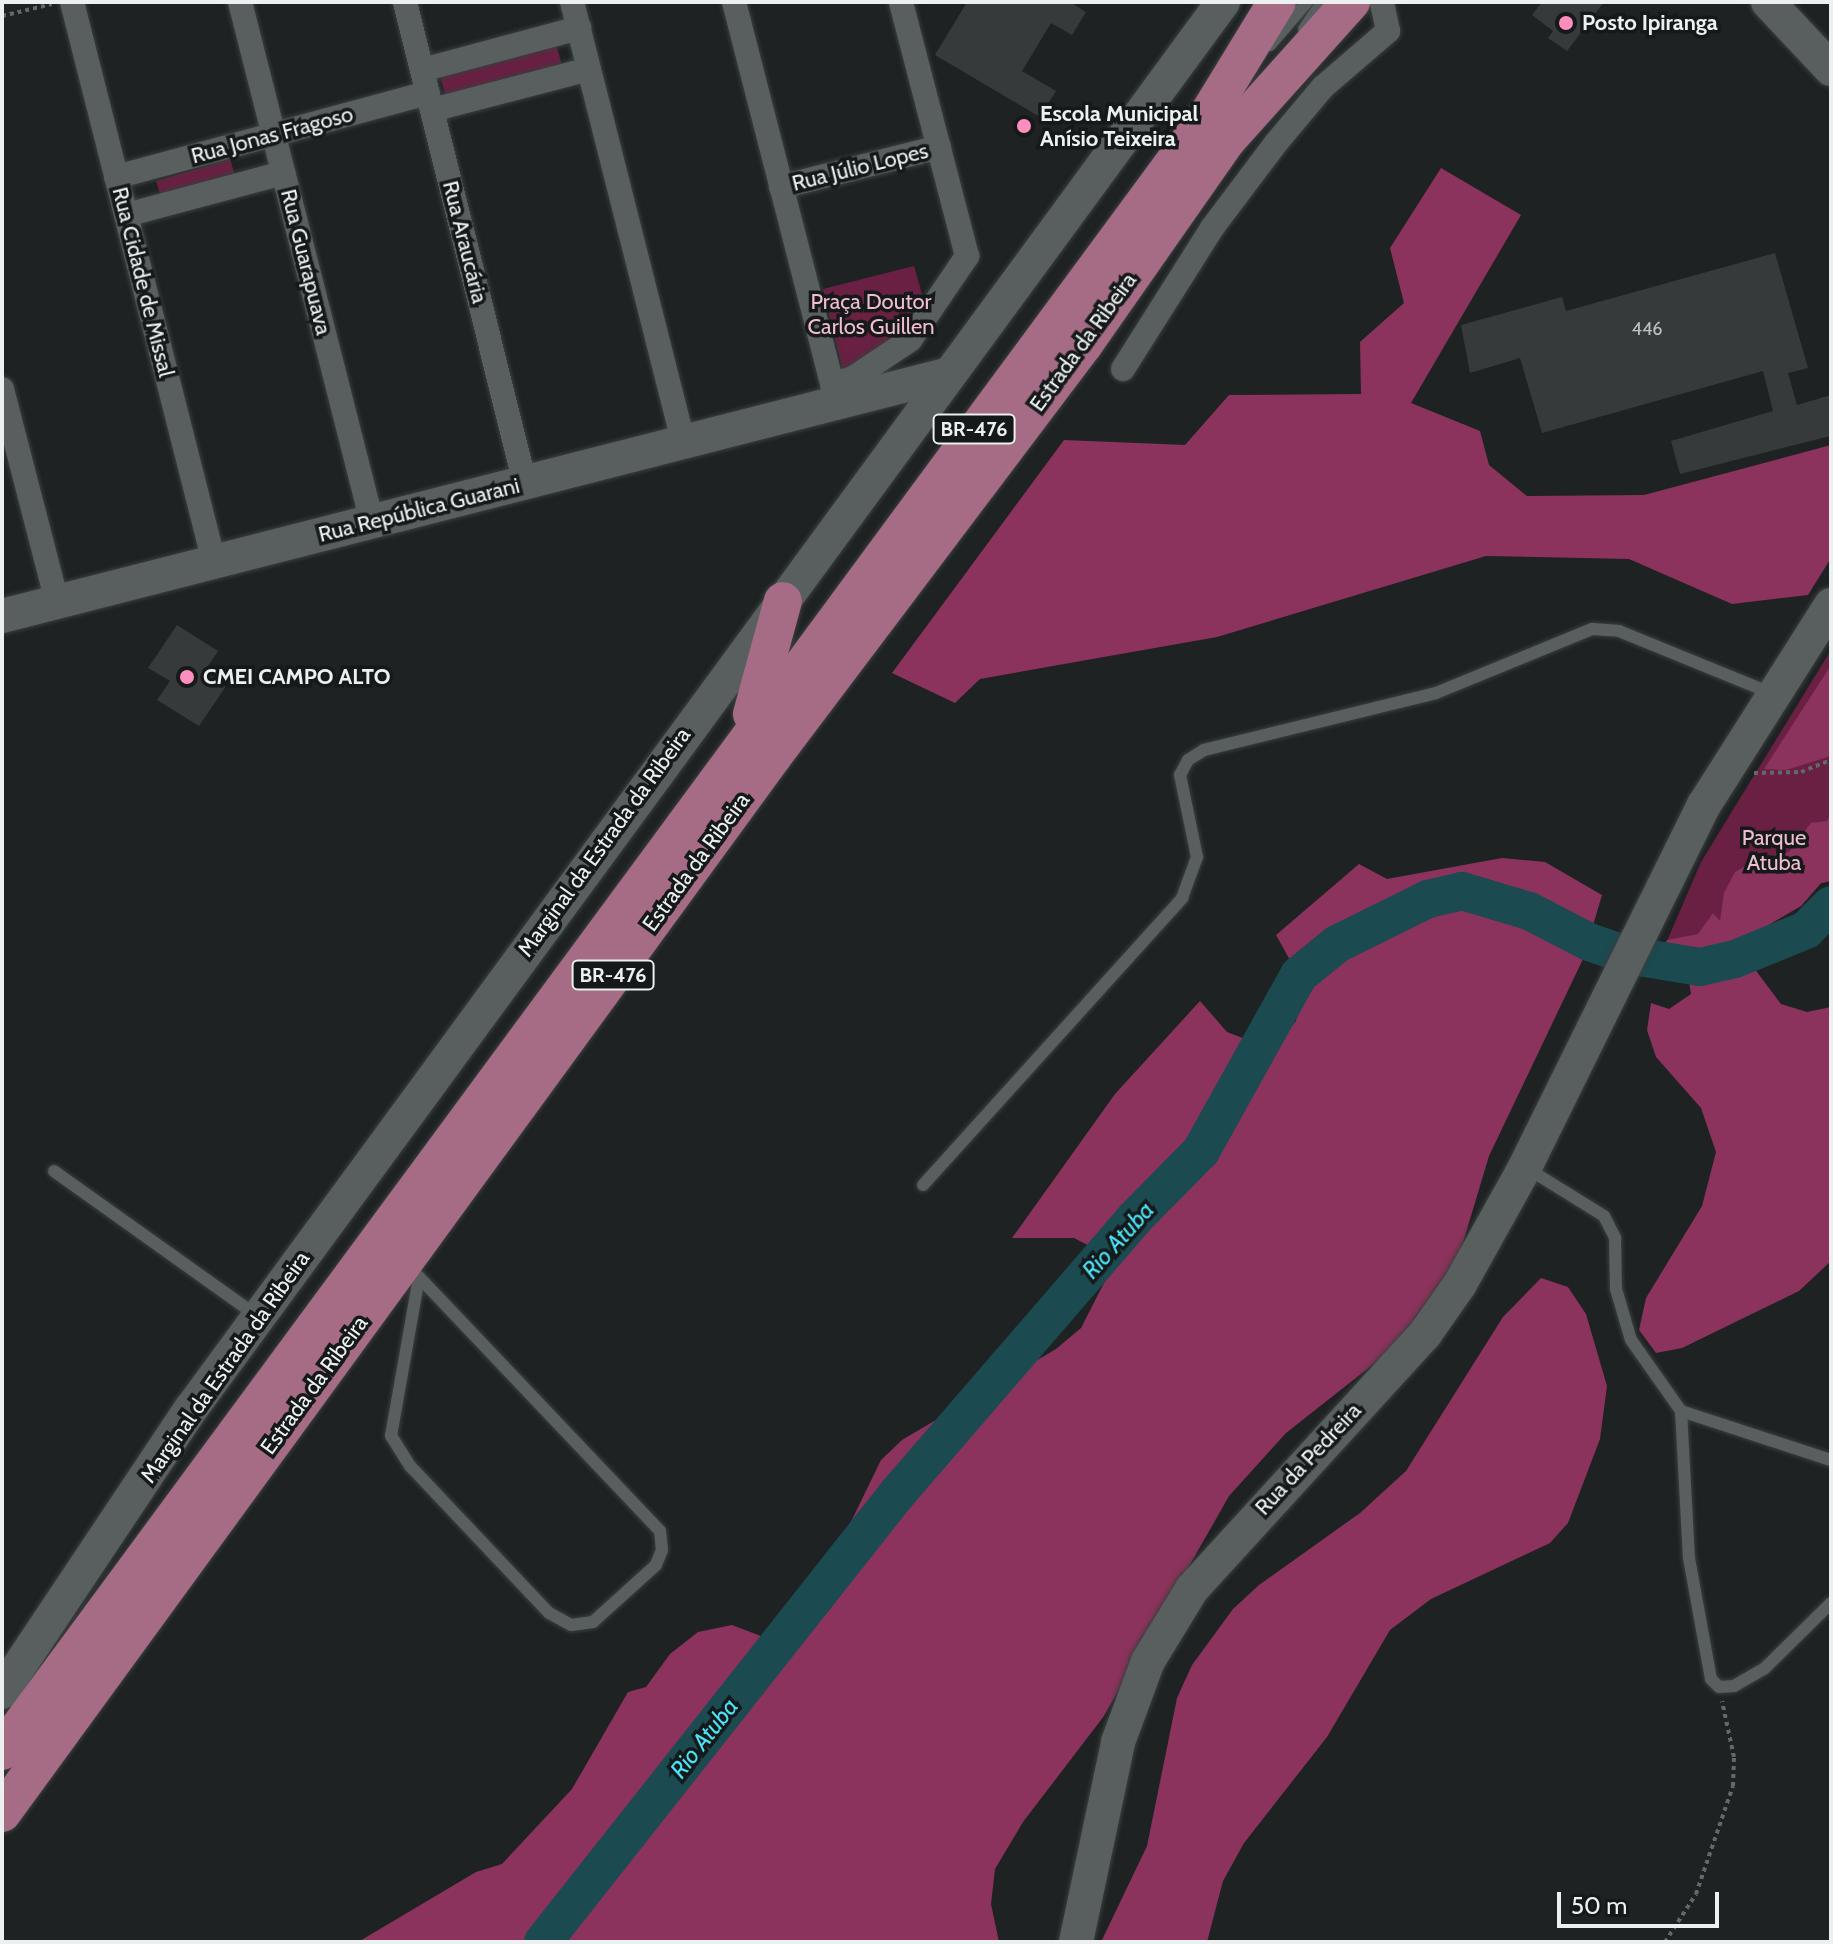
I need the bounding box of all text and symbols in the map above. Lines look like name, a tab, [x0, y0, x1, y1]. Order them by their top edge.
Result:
place label: Posto Ipiranga	[1582, 10, 1718, 36]
marker: Posto Ipiranga	[1557, 14, 1575, 32]
place label: Escola Municipal Anísio Teixeira	[1040, 100, 1198, 152]
street label: Rua Jonas Fragoso	[188, 101, 356, 169]
marker: Escola Municipal Anísio Teixeira	[1015, 117, 1033, 135]
street label: Rua Júlio Lopes	[789, 137, 931, 197]
street label: Rua Araucária	[437, 178, 493, 306]
street label: Rua Cidade de Missal	[107, 184, 179, 380]
street label: Rua Guarapuava	[275, 186, 337, 338]
street label: Estrada da Ribeira	[1024, 268, 1142, 416]
park label: Praça Doutor Carlos Guillen	[808, 288, 934, 340]
house number: 446	[1631, 318, 1663, 340]
road number: BR-476	[932, 413, 1016, 445]
street label: Rua República Guarani	[316, 472, 522, 548]
place label: CMEI CAMPO ALTO	[203, 664, 390, 690]
marker: CMEI CAMPO ALTO	[178, 668, 196, 686]
street label: Marginal da Estrada da Ribeira	[512, 722, 696, 962]
street label: Estrada da Ribeira	[637, 788, 755, 936]
park label: Parque Atuba	[1742, 824, 1806, 876]
road number: BR-476	[571, 959, 655, 991]
water label: Rio Atuba	[1076, 1196, 1160, 1284]
street label: Marginal da Estrada da Ribeira	[135, 1246, 315, 1488]
street label: Estrada da Ribeira	[255, 1311, 373, 1459]
street label: Rua da Pedreira	[1249, 1398, 1367, 1520]
water label: Rio Atuba	[664, 1692, 744, 1784]
scale bar	[1561, 1876, 1723, 1926]
text: 50 m	[1571, 1891, 1627, 1920]

